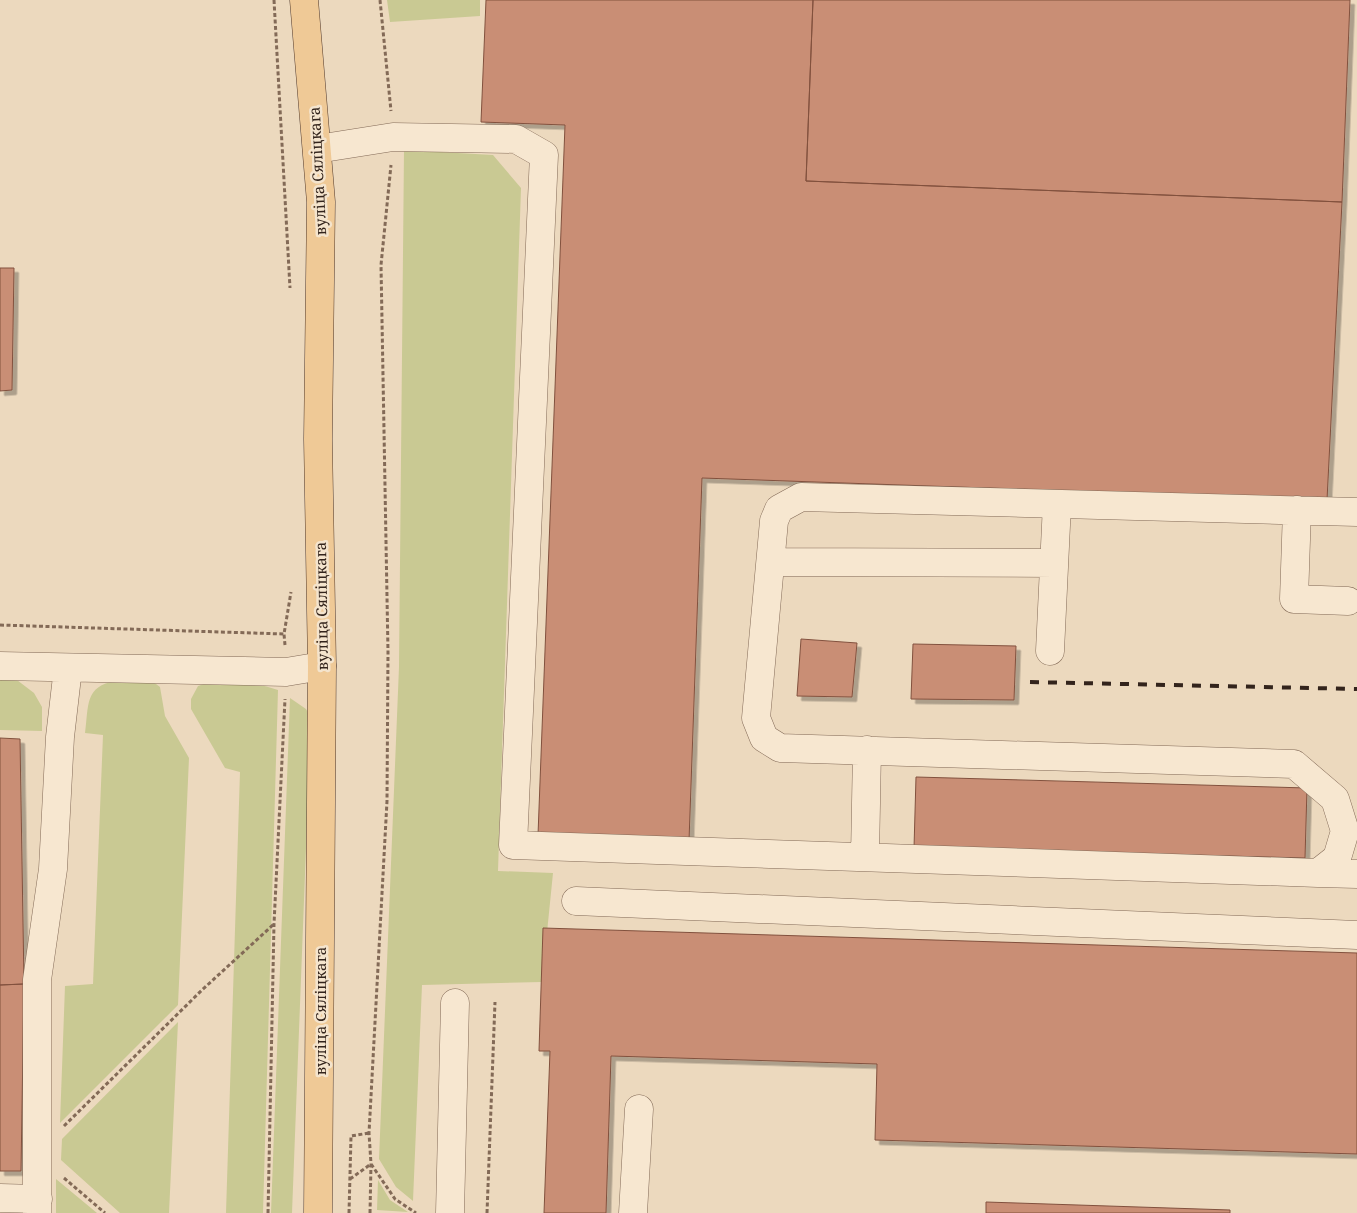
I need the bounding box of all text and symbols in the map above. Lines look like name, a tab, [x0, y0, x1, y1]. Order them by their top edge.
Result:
street label: вуліца Сяліцкага	[304, 106, 330, 236]
street label: вуліца Сяліцкага	[310, 542, 332, 670]
street label: вуліца Сяліцкага	[310, 947, 330, 1075]

